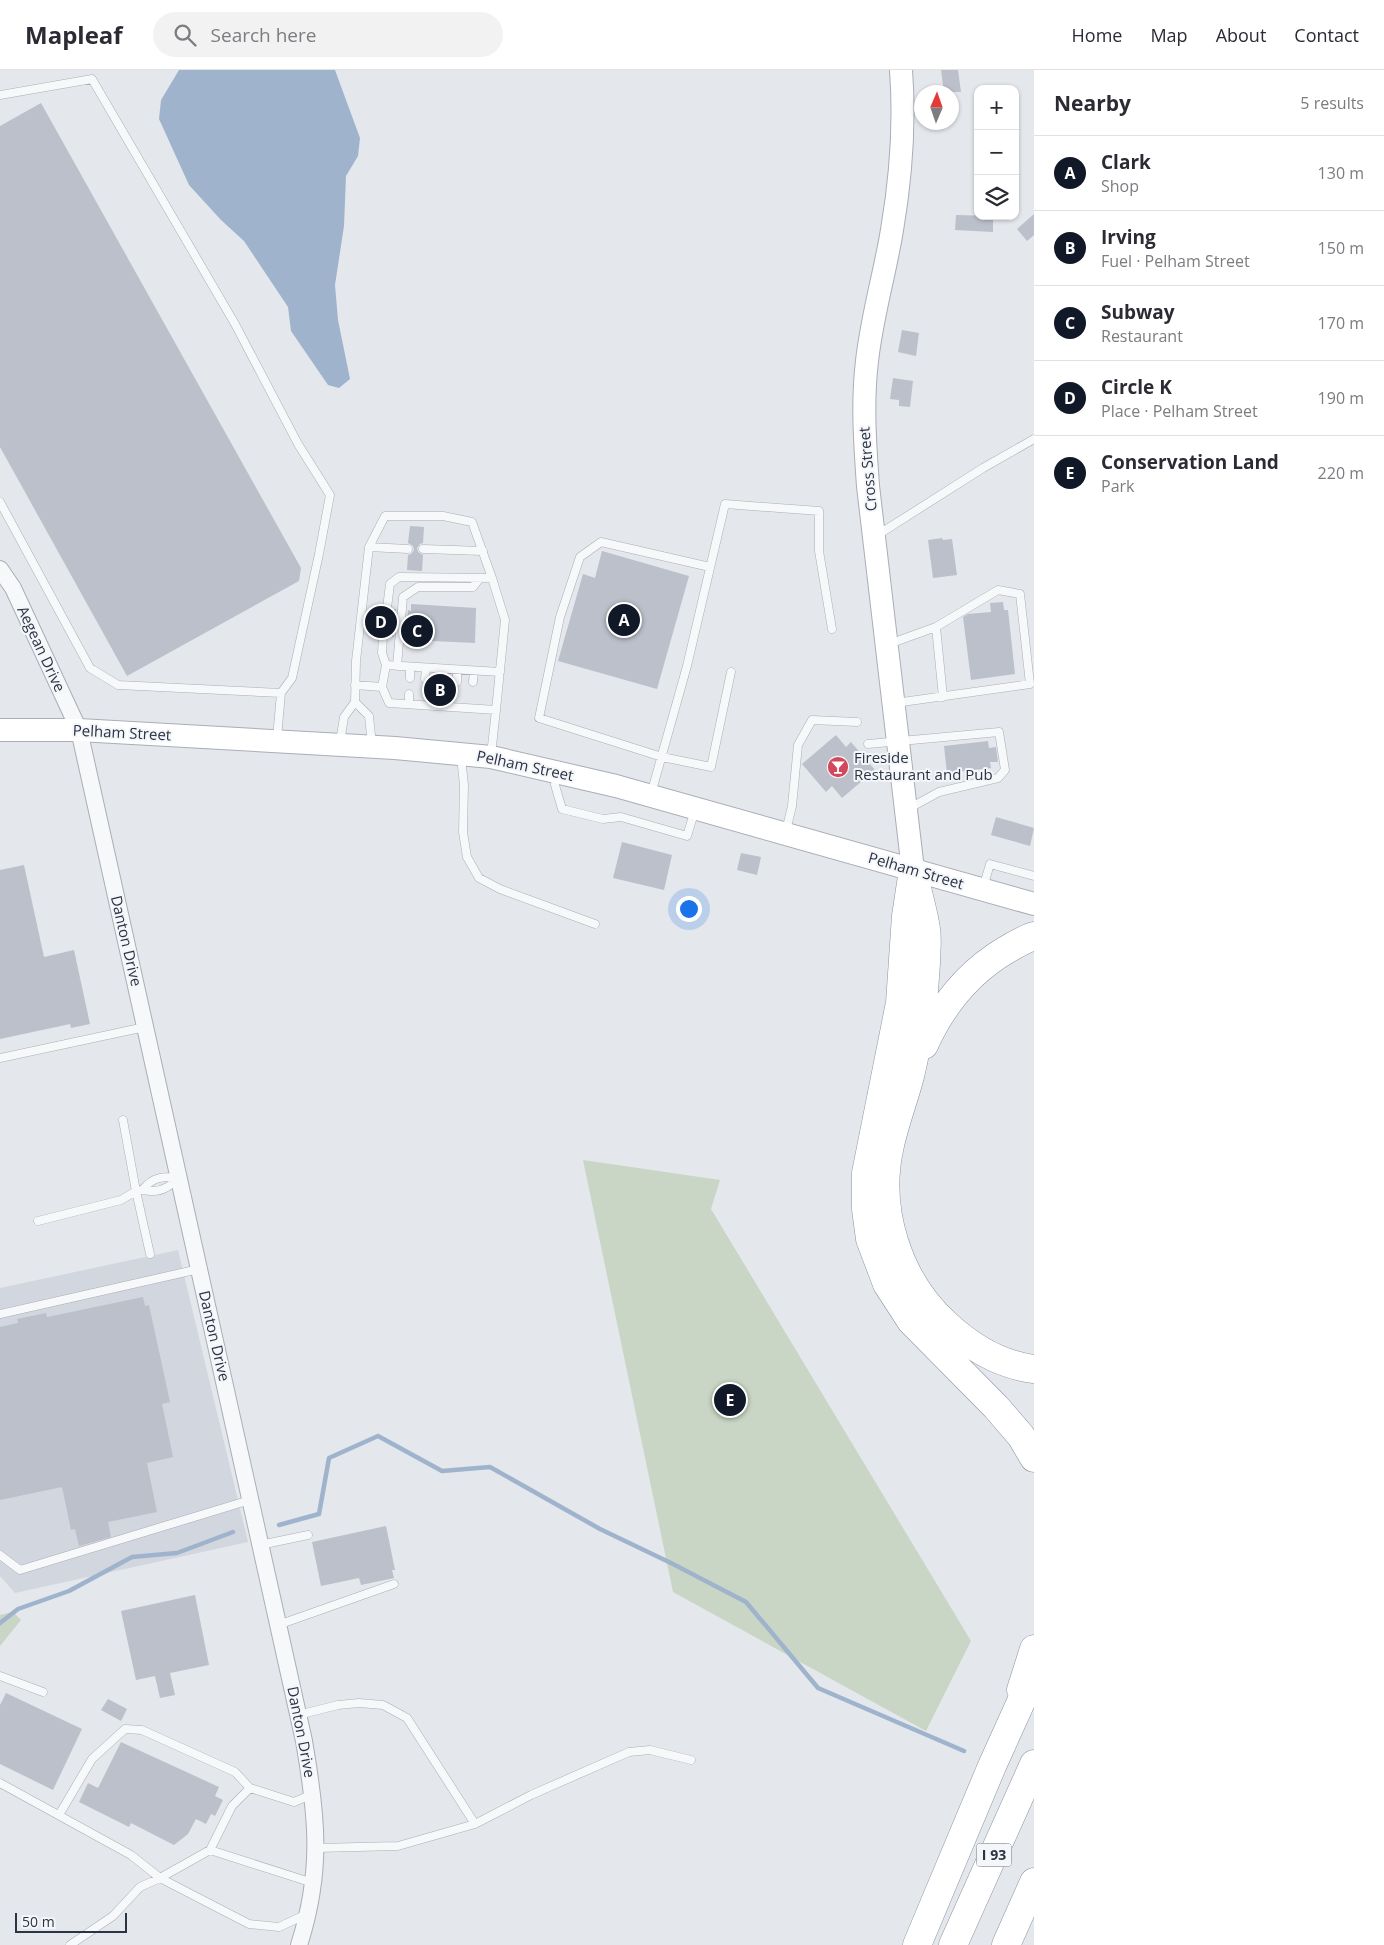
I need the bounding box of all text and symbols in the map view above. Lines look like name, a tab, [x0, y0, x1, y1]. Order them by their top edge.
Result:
search box	[153, 12, 503, 57]
text: Mapleaf	[25, 18, 123, 51]
icon: search	[171, 21, 199, 49]
text: Search here	[211, 22, 316, 48]
text: Home	[1072, 23, 1122, 47]
text: Map	[1150, 23, 1188, 47]
text: About	[1216, 23, 1266, 47]
text: Contact	[1294, 23, 1359, 47]
north arrow	[914, 85, 959, 130]
map controls	[974, 85, 1019, 220]
button: +	[974, 85, 1019, 130]
text: Nearby	[1054, 89, 1131, 117]
text: 5 results	[1300, 92, 1364, 114]
button: −	[974, 130, 1019, 175]
text: Clark	[1101, 149, 1151, 175]
text: A	[1064, 162, 1076, 184]
text: 130 m	[1318, 162, 1364, 184]
button: layers	[974, 175, 1019, 220]
text: Shop	[1101, 175, 1139, 197]
text: Irving	[1101, 224, 1156, 250]
text: B	[1065, 237, 1075, 259]
text: 150 m	[1318, 237, 1364, 259]
text: Fuel · Pelham Street	[1101, 250, 1250, 272]
text: Subway	[1101, 299, 1175, 325]
text: C	[1065, 312, 1075, 334]
text: 170 m	[1318, 312, 1364, 334]
text: Restaurant	[1101, 325, 1183, 347]
text: Circle K	[1101, 374, 1172, 400]
text: D	[1064, 387, 1076, 409]
text: 190 m	[1318, 387, 1364, 409]
text: Place · Pelham Street	[1101, 400, 1258, 422]
street label: Cross Street	[853, 426, 881, 512]
text: Conservation Land	[1101, 449, 1279, 475]
text: E	[1066, 462, 1074, 484]
text: 220 m	[1318, 462, 1364, 484]
text: Park	[1101, 475, 1134, 497]
pin: A	[608, 601, 640, 639]
street label: Aegean Drive	[13, 602, 71, 695]
pin: D	[365, 603, 397, 641]
pin: C	[401, 612, 433, 650]
pin: B	[424, 671, 456, 709]
street label: Pelham Street	[72, 719, 172, 745]
street label: Pelham Street	[475, 745, 575, 785]
place label: Fireside Restaurant and Pub	[854, 747, 993, 784]
bar icon: Fireside Restaurant and Pub	[826, 755, 850, 779]
street label: Pelham Street	[866, 847, 966, 893]
street label: Danton Drive	[107, 893, 147, 988]
your location	[676, 896, 702, 922]
street label: Danton Drive	[195, 1288, 235, 1383]
pin: E	[714, 1381, 746, 1419]
street label: Danton Drive	[283, 1684, 321, 1779]
road number: I 93	[976, 1844, 1012, 1866]
scale bar	[15, 1910, 128, 1933]
text: 50 m	[22, 1912, 55, 1931]

